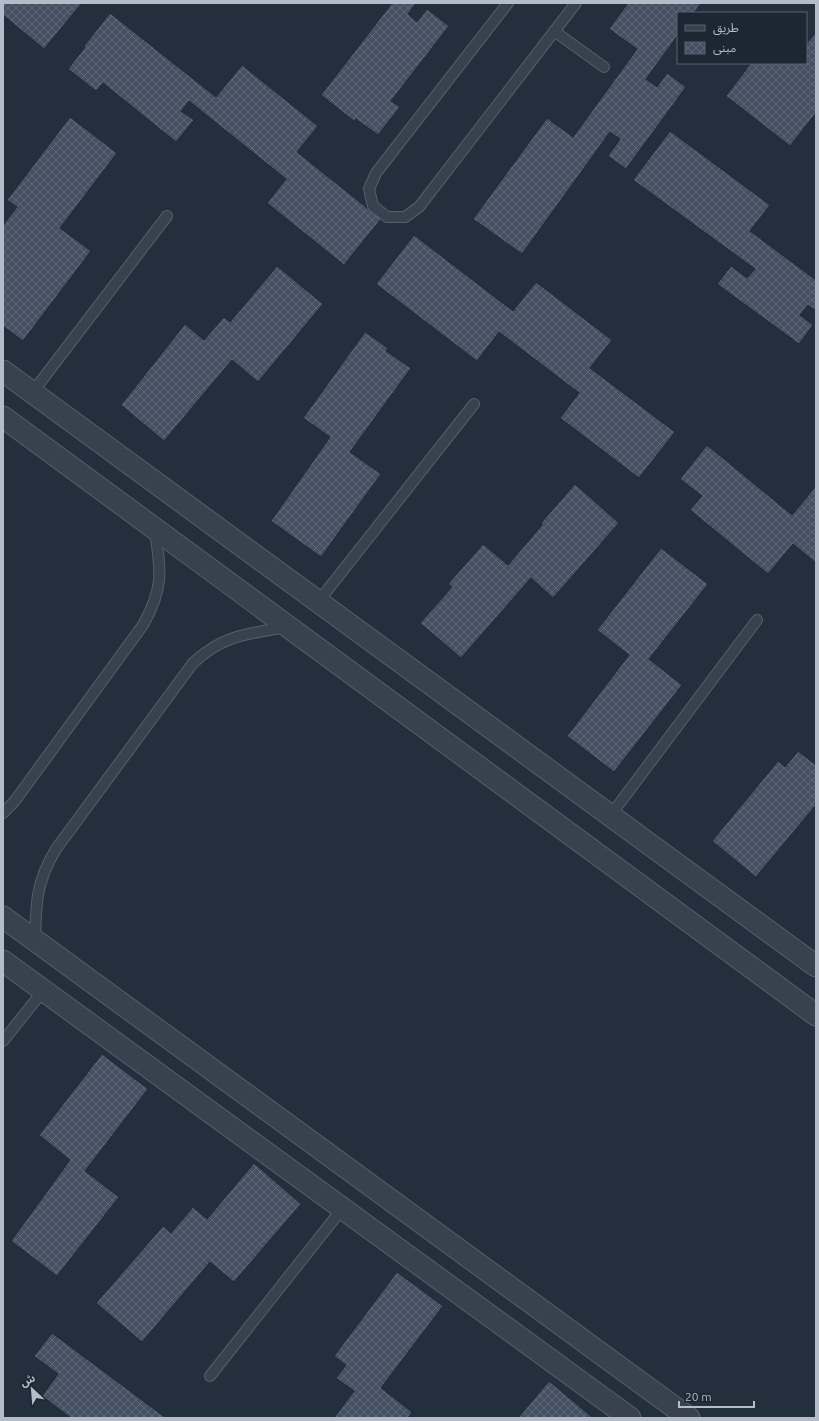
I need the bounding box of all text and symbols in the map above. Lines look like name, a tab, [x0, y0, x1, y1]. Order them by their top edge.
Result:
legend	[677, 12, 807, 64]
text: طريق	[713, 21, 739, 36]
text: مبنى	[713, 41, 736, 55]
north arrow	[12, 1369, 52, 1409]
text: ش	[18, 1371, 37, 1390]
scale bar	[679, 1383, 754, 1409]
text: 20 m	[685, 1390, 712, 1403]

